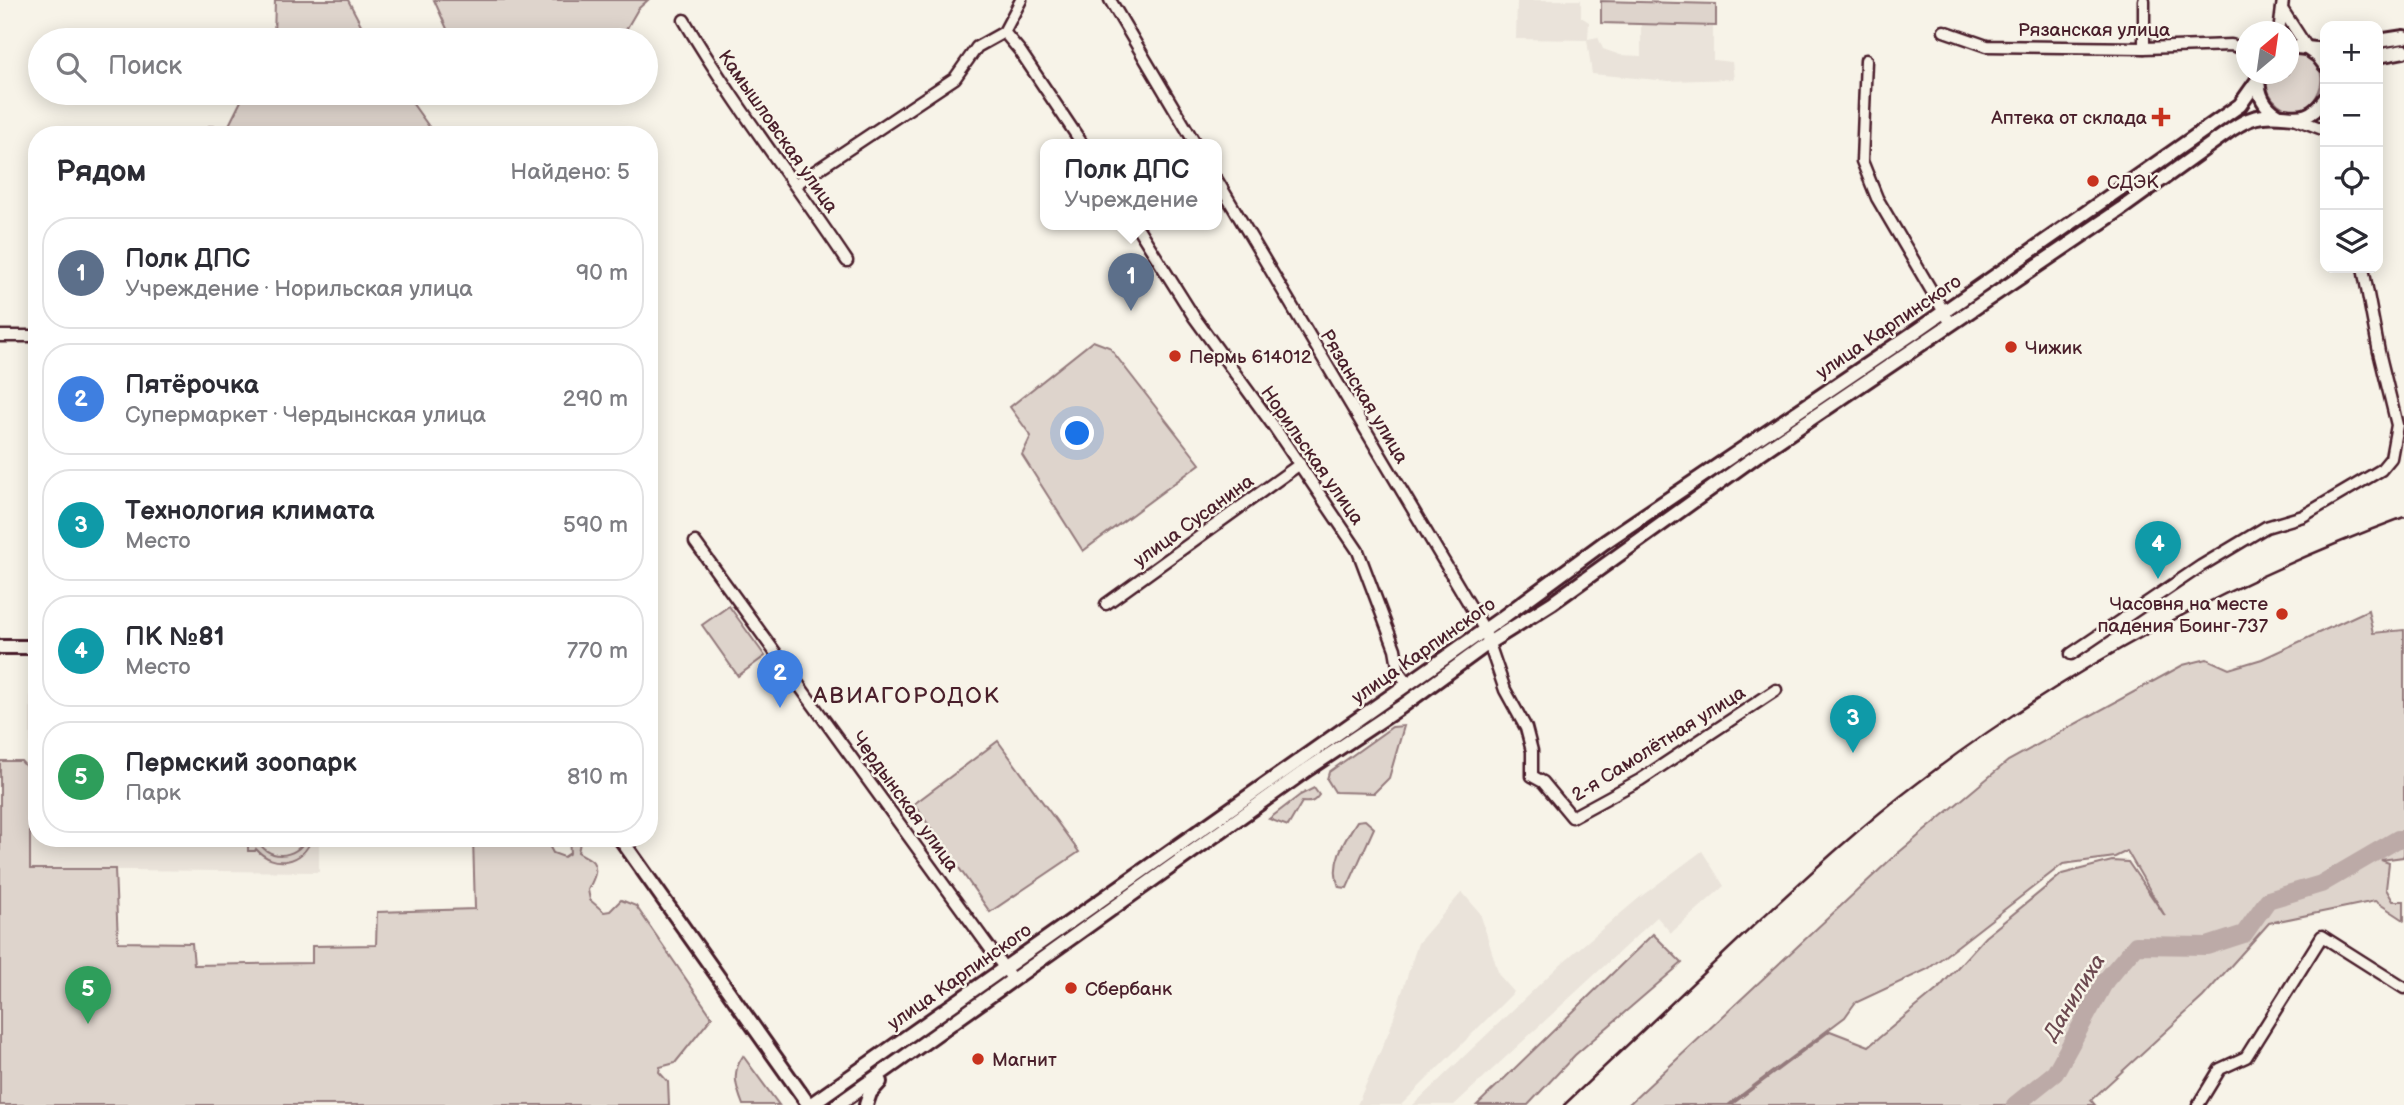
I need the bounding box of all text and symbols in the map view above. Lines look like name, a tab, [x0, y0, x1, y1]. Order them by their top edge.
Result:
street label: Рязанская улица	[2018, 19, 2170, 42]
north arrow	[2236, 21, 2299, 84]
map controls	[2320, 21, 2383, 273]
button: +	[2320, 21, 2383, 84]
search box	[28, 28, 658, 105]
street label: Камышловская улица	[713, 46, 843, 218]
icon: search	[52, 48, 90, 86]
text: Поиск	[108, 51, 182, 82]
button: −	[2320, 84, 2383, 147]
place label: Аптека от склада	[1990, 107, 2147, 130]
marker: Аптека от склада	[2153, 109, 2169, 125]
popup	[1040, 139, 1222, 230]
button: locate	[2320, 147, 2383, 210]
text: Рядом	[56, 154, 146, 190]
text: Полк ДПС	[1064, 155, 1189, 186]
text: Найдено: 5	[510, 158, 630, 186]
place label: СДЭК	[2107, 171, 2159, 194]
marker: СДЭК	[2085, 173, 2101, 189]
text: Учреждение	[1064, 186, 1198, 214]
button: layers	[2320, 210, 2383, 273]
text: Полк ДПС	[125, 244, 250, 275]
pin: 1	[1108, 253, 1154, 311]
text: 1	[76, 259, 86, 287]
text: 90 m	[576, 259, 628, 287]
street label: улица Карпинского	[1812, 270, 1966, 384]
text: Учреждение · Норильская улица	[125, 275, 473, 303]
street label: Рязанская улица	[1315, 326, 1413, 468]
place label: Чижик	[2025, 337, 2082, 360]
marker: Чижик	[2003, 339, 2019, 355]
place label: Пермь 614012	[1189, 346, 1313, 369]
marker: Пермь 614012	[1167, 348, 1183, 364]
text: Пятёрочка	[125, 370, 259, 401]
street label: Норильская улица	[1255, 382, 1368, 530]
text: 2	[74, 385, 88, 413]
text: 290 m	[562, 385, 628, 413]
text: Супермаркет · Чердынская улица	[125, 401, 486, 429]
your location	[1060, 416, 1094, 450]
street label: улица Сусанина	[1129, 470, 1259, 573]
text: Технология климата	[125, 496, 374, 527]
text: 3	[74, 511, 88, 539]
text: 590 m	[563, 511, 628, 539]
pin: 4	[2135, 521, 2181, 579]
text: Место	[125, 527, 191, 555]
street label: улица Карпинского	[1348, 593, 1500, 709]
place label: Часовня на месте падения Боинг-737	[2097, 593, 2269, 638]
marker: Часовня на месте падения Боинг-737	[2274, 606, 2290, 622]
text: ПК №81	[125, 622, 225, 653]
text: 4	[74, 637, 88, 665]
text: 770 m	[567, 637, 628, 665]
pin: 2	[757, 650, 803, 708]
text: Место	[125, 653, 191, 681]
street label: 2-я Самолётная улица	[1568, 681, 1750, 807]
district label: АВИАГОРОДОК	[812, 682, 1001, 710]
pin: 3	[1830, 695, 1876, 753]
street label: Чердынская улица	[846, 727, 963, 877]
text: Пермский зоопарк	[125, 748, 357, 779]
text: 5	[74, 763, 88, 791]
text: 810 m	[567, 763, 628, 791]
text: Парк	[125, 779, 181, 807]
street label: улица Карпинского	[884, 919, 1036, 1035]
water label: Данилиха	[2037, 950, 2111, 1047]
pin: 5	[65, 966, 111, 1024]
place label: Сбербанк	[1085, 978, 1172, 1001]
marker: Сбербанк	[1063, 980, 1079, 996]
place label: Магнит	[992, 1049, 1057, 1072]
marker: Магнит	[970, 1051, 986, 1067]

